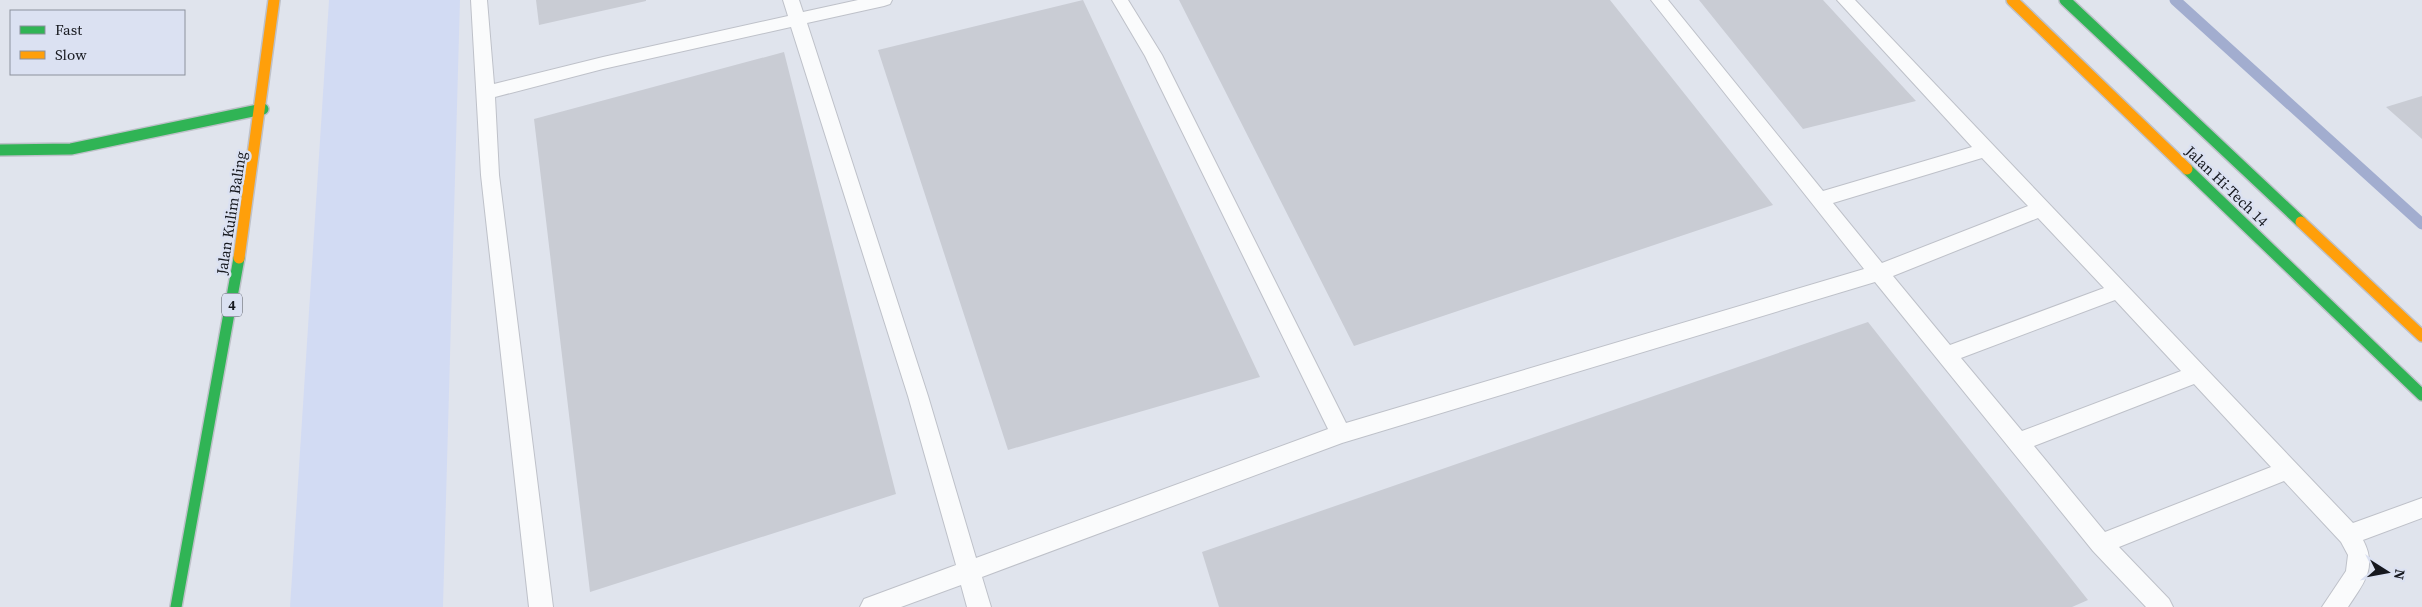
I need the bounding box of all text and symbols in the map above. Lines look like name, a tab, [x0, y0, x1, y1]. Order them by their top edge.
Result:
legend	[10, 10, 185, 75]
text: Fast	[55, 19, 82, 40]
text: Slow	[55, 44, 87, 65]
street label: Jalan Hi-Tech 14	[2180, 140, 2273, 231]
street label: Jalan Kulim Baling	[211, 150, 251, 277]
road number: 4	[222, 294, 242, 316]
north arrow	[2362, 547, 2412, 597]
text: N	[2389, 568, 2411, 581]

